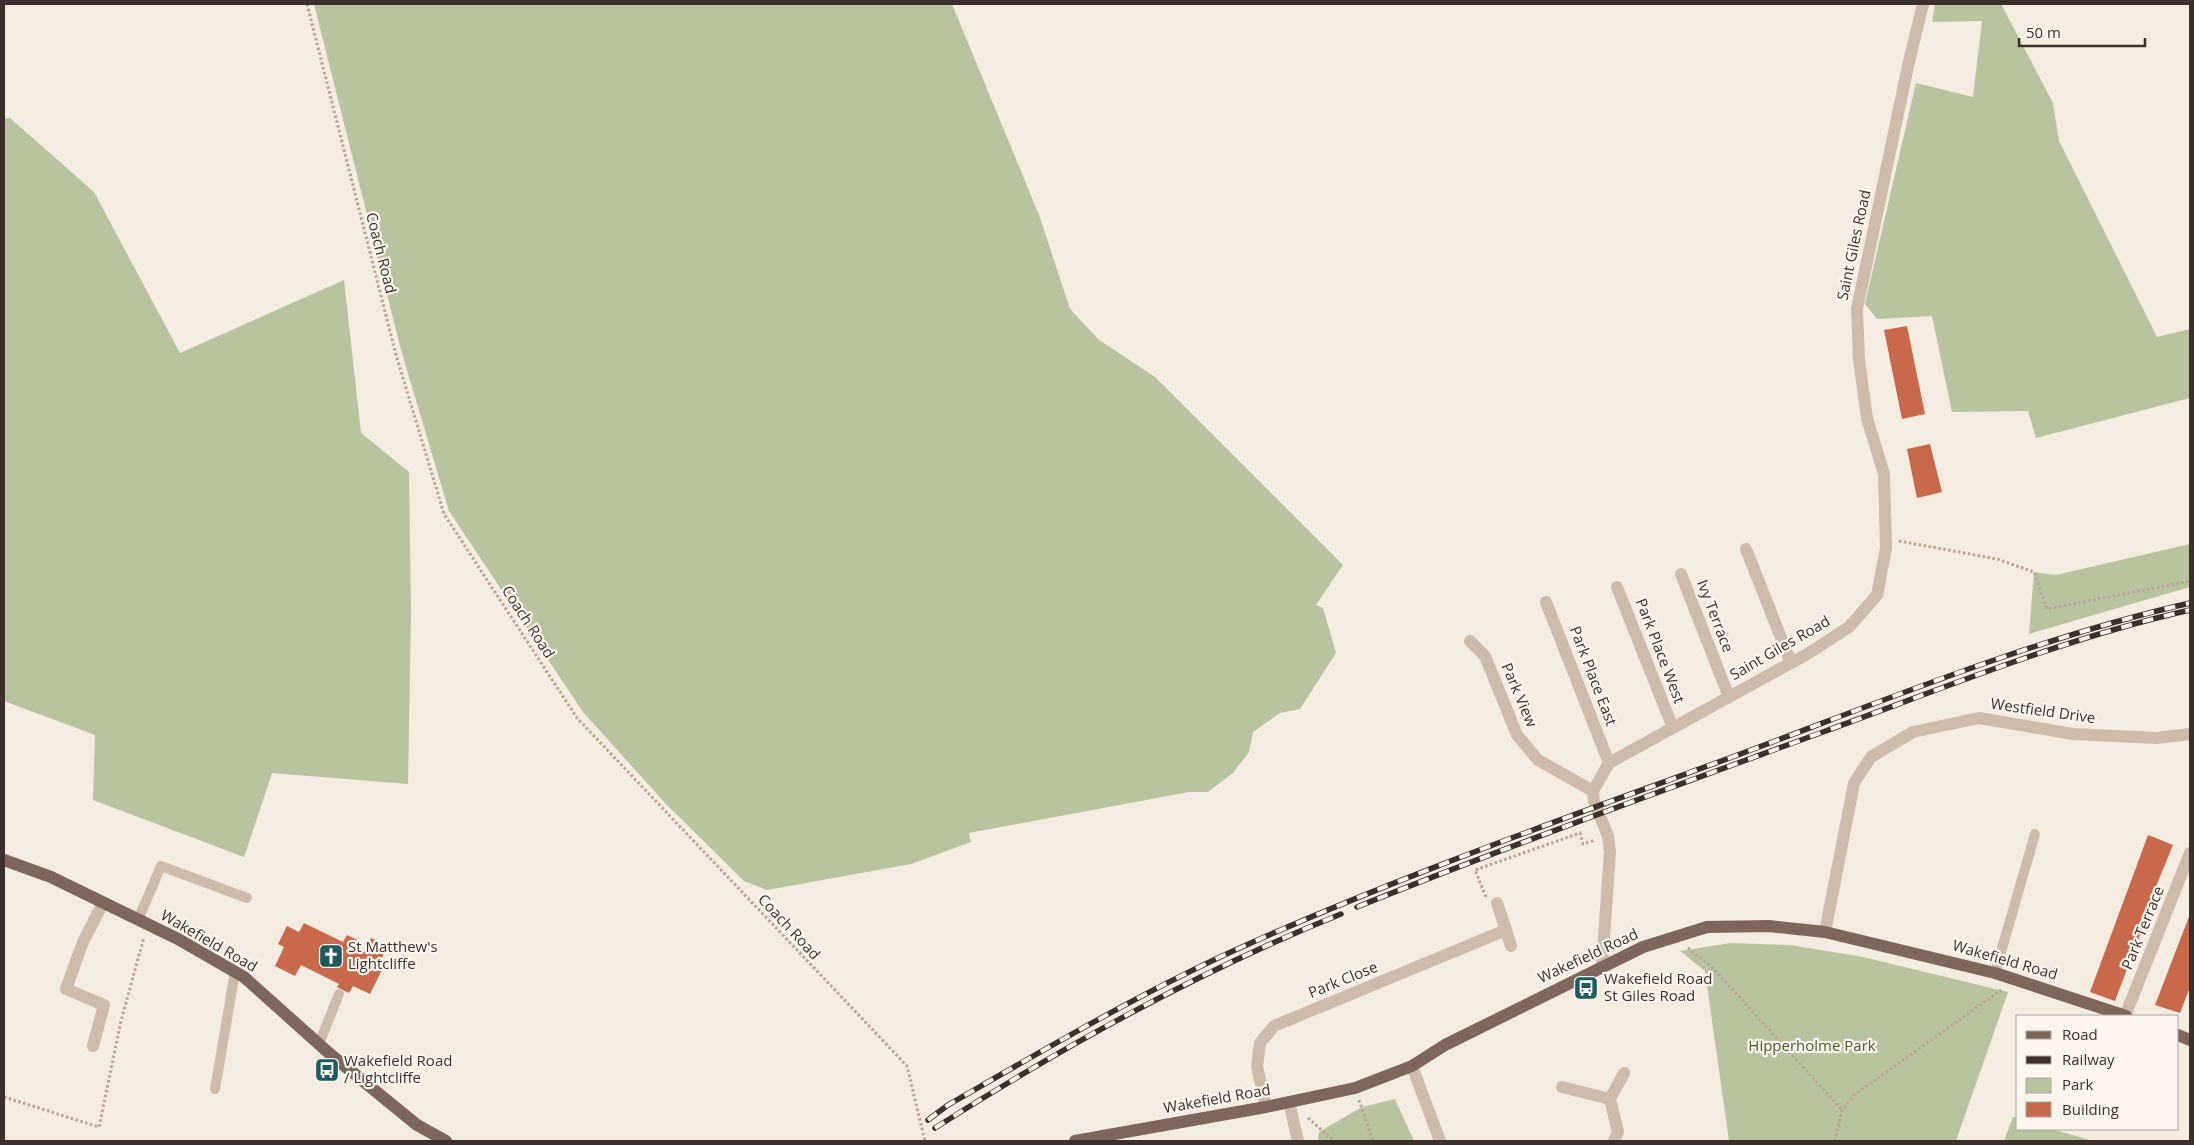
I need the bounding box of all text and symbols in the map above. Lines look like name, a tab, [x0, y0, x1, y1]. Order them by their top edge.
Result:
scale bar	[2019, 15, 2145, 47]
text: 50 m	[2026, 22, 2061, 42]
street label: Saint Giles Road	[1832, 188, 1875, 302]
street label: Coach Road	[362, 210, 402, 295]
street label: Ivy Terrace	[1693, 577, 1739, 655]
street label: Coach Road	[498, 581, 560, 662]
street label: Park Place West	[1632, 595, 1690, 706]
street label: Saint Giles Road	[1726, 610, 1833, 684]
street label: Park Place East	[1566, 623, 1622, 728]
street label: Park View	[1497, 659, 1543, 730]
street label: Westfield Drive	[1989, 693, 2097, 727]
street label: Park Terrace	[2116, 883, 2168, 972]
street label: Coach Road	[754, 889, 825, 963]
street label: Wakefield Road	[158, 904, 261, 976]
street label: Wakefield Road	[1534, 923, 1641, 987]
street label: Wakefield Road	[1950, 934, 2060, 984]
place label: St Matthew's Lightcliffe	[348, 936, 438, 973]
church icon: St Matthew's Lightcliffe	[318, 943, 344, 969]
street label: Park Close	[1305, 956, 1380, 1002]
place label: Wakefield Road St Giles Road	[1604, 968, 1712, 1005]
bus stop icon: Wakefield Road St Giles Road	[1573, 975, 1599, 1001]
legend	[2016, 1015, 2179, 1130]
text: Road	[2062, 1024, 2098, 1044]
park label: Hipperholme Park	[1748, 1035, 1876, 1055]
text: Railway	[2062, 1049, 2115, 1069]
place label: Wakefield Road / Lightcliffe	[344, 1050, 452, 1087]
bus stop icon: Wakefield Road / Lightcliffe	[314, 1057, 340, 1083]
text: Park	[2062, 1074, 2093, 1094]
street label: Wakefield Road	[1162, 1079, 1272, 1117]
text: Building	[2062, 1099, 2119, 1119]

